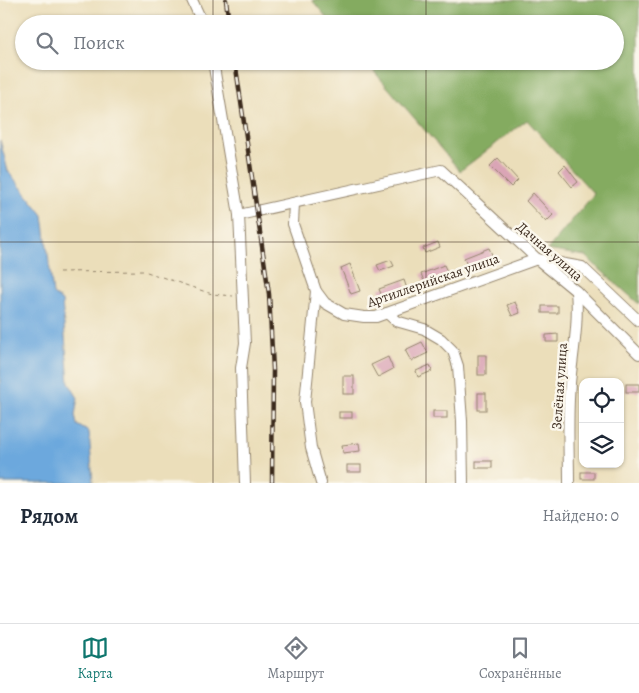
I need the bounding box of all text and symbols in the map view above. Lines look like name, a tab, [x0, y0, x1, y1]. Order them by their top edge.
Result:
search box	[15, 15, 624, 70]
icon: search	[33, 29, 61, 57]
text: Поиск	[73, 30, 125, 56]
street label: Дачная улица	[513, 217, 587, 286]
street label: Артиллерийская улица	[364, 249, 502, 312]
street label: Зелёная улица	[547, 342, 572, 430]
map controls	[579, 378, 624, 468]
button: locate	[579, 378, 624, 423]
button: layers	[579, 423, 624, 468]
text: Рядом	[20, 502, 78, 530]
text: Найдено: 0	[542, 505, 619, 527]
tab: Карта	[77, 634, 113, 683]
tab: Маршрут	[268, 634, 324, 683]
tab: Сохранённые	[479, 634, 562, 683]

